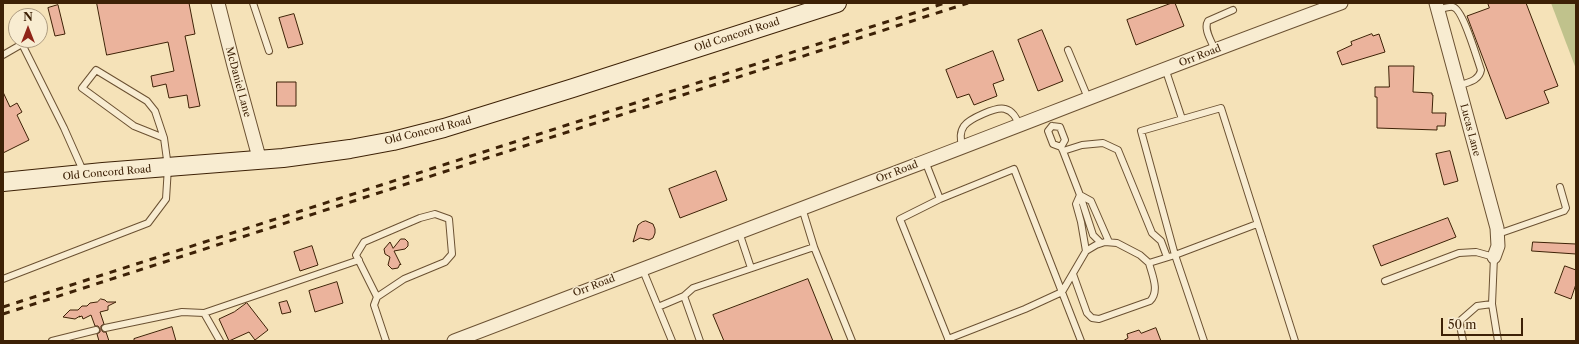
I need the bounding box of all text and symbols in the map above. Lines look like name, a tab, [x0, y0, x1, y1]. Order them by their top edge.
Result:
north arrow	[8, 8, 48, 48]
text: N	[23, 10, 33, 24]
street label: Old Concord Road	[693, 16, 781, 54]
street label: Orr Road	[1177, 42, 1223, 70]
street label: McDaniel Lane	[223, 45, 253, 119]
street label: Lucas Lane	[1457, 102, 1483, 158]
street label: Old Concord Road	[383, 114, 473, 148]
street label: Orr Road	[874, 158, 920, 186]
street label: Old Concord Road	[62, 163, 152, 183]
street label: Orr Road	[571, 272, 617, 300]
scale bar	[1443, 310, 1525, 336]
text: 50 m	[1448, 317, 1477, 332]

